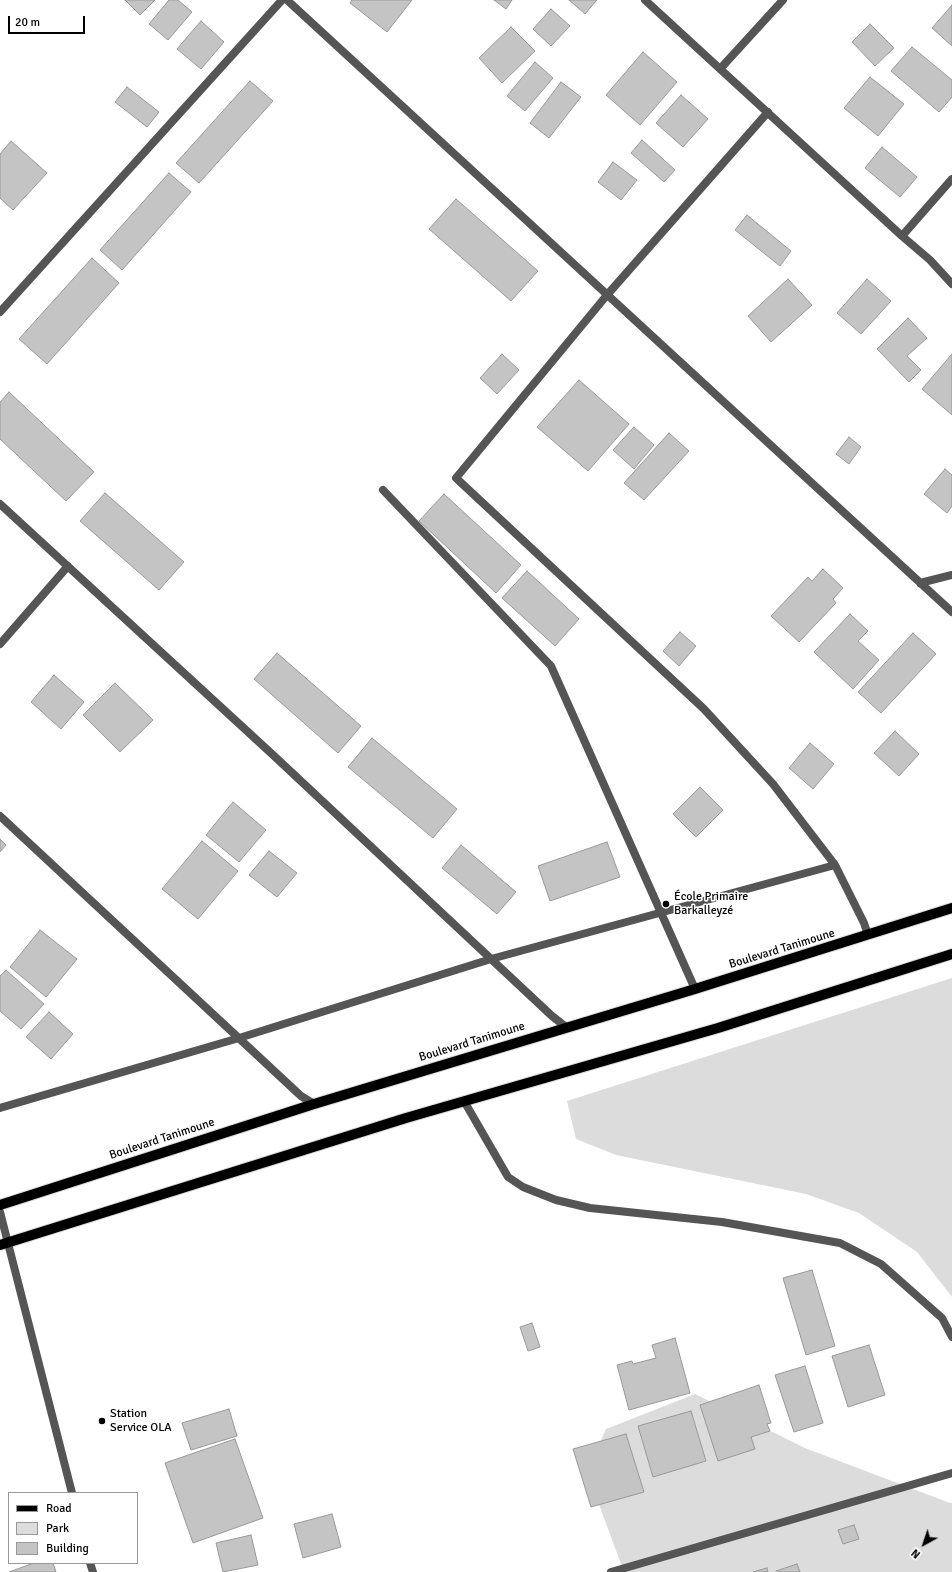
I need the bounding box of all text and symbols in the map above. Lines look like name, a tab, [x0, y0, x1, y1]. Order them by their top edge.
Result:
scale bar	[10, 8, 87, 34]
text: 20 m	[15, 15, 40, 30]
place label: École Primaire Barkalleyzé	[674, 890, 748, 918]
marker: École Primaire Barkalleyzé	[661, 899, 671, 909]
street label: Boulevard Tanimoune	[727, 926, 837, 972]
street label: Boulevard Tanimoune	[417, 1019, 527, 1065]
street label: Boulevard Tanimoune	[107, 1115, 217, 1163]
place label: Station Service OLA	[110, 1407, 172, 1435]
marker: Station Service OLA	[97, 1416, 107, 1426]
legend	[8, 1492, 138, 1564]
text: Road	[46, 1501, 72, 1516]
text: Park	[46, 1521, 69, 1536]
north arrow	[904, 1524, 944, 1564]
text: Building	[46, 1541, 89, 1556]
text: N	[909, 1546, 923, 1561]

